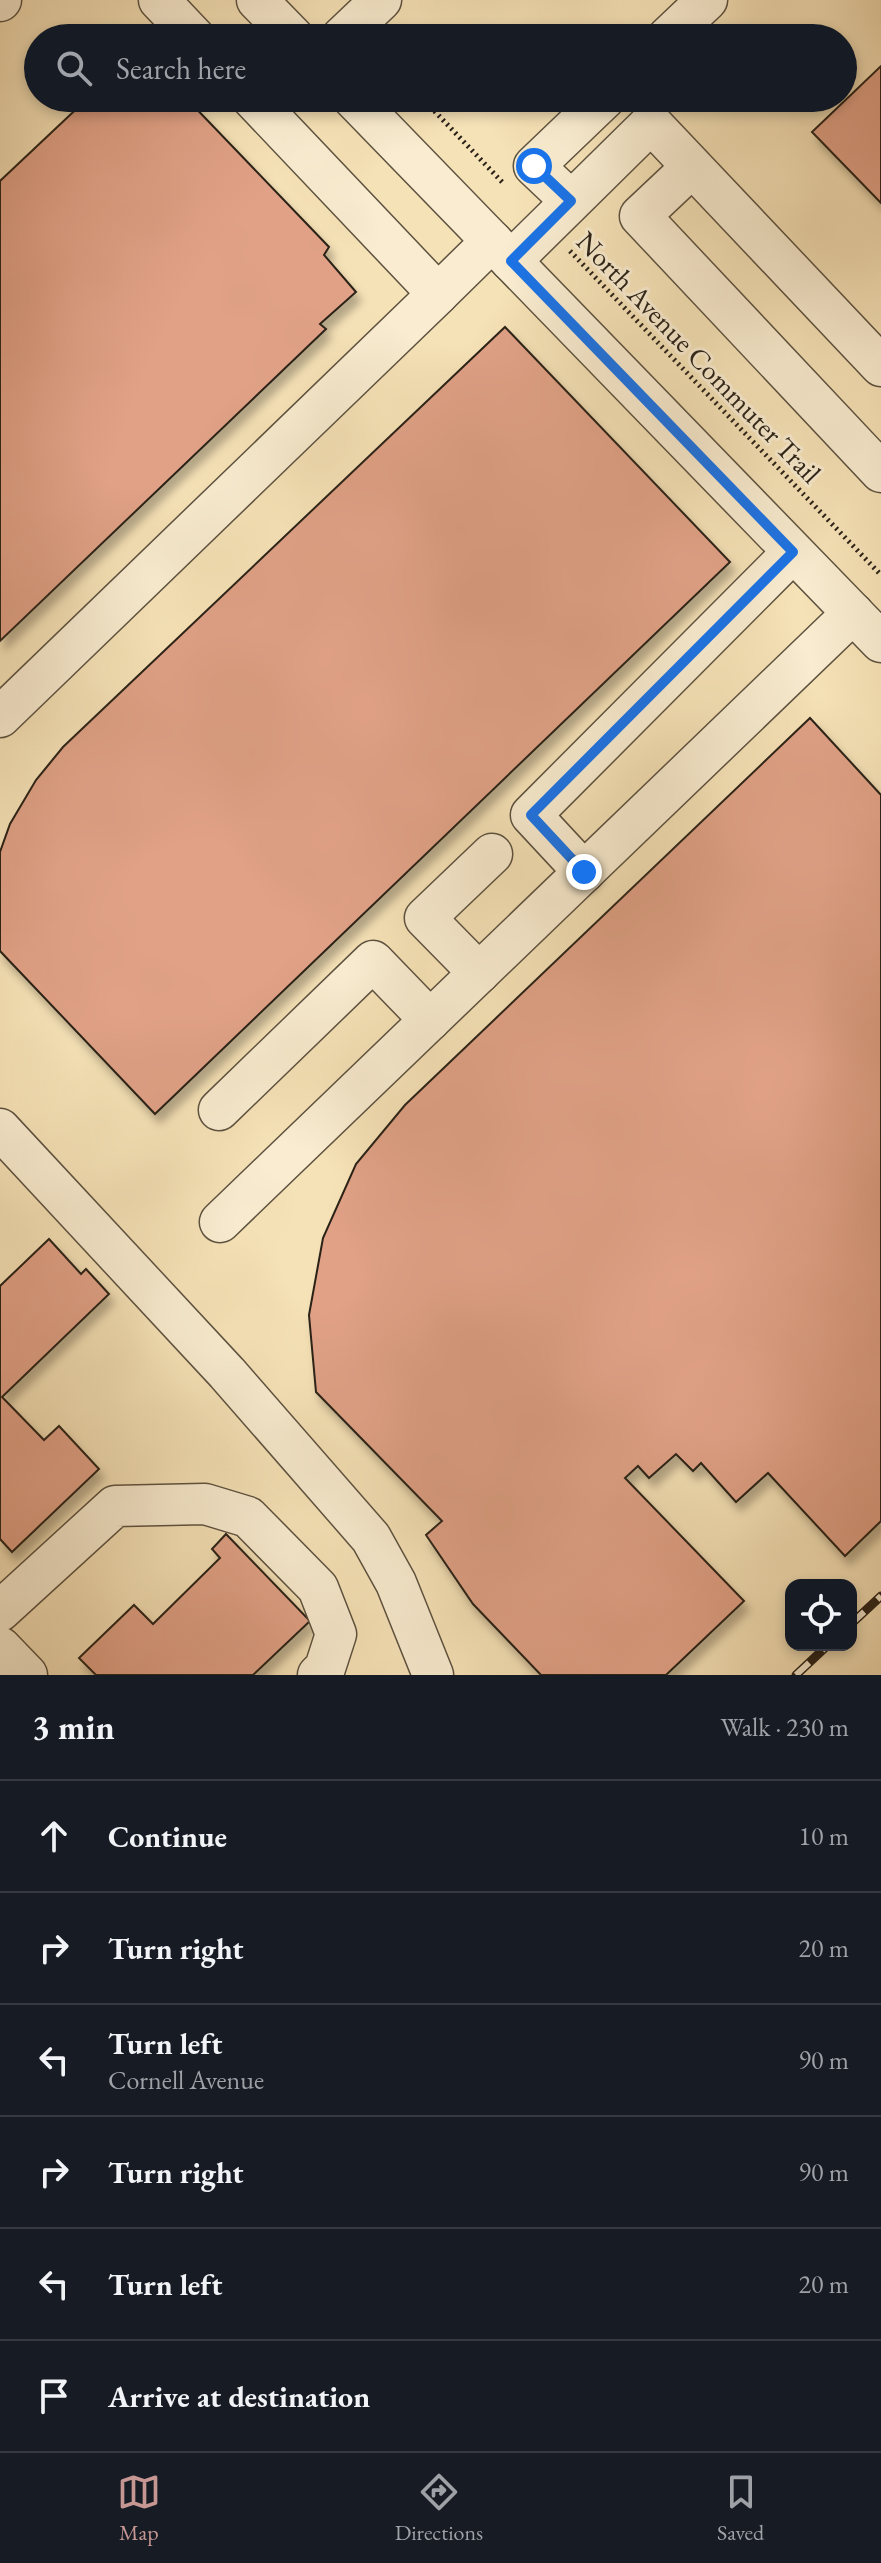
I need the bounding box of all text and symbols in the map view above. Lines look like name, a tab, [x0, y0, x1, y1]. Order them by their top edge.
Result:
search box	[24, 24, 857, 112]
icon: search	[52, 46, 96, 90]
text: Search here	[116, 49, 246, 88]
route start	[516, 148, 552, 184]
street label: North Avenue Commuter Trail	[569, 223, 829, 491]
route end	[566, 854, 602, 890]
map controls	[785, 1579, 857, 1651]
button: locate	[785, 1579, 857, 1651]
text: 3 min	[32, 1705, 115, 1749]
text: Walk · 230 m	[721, 1710, 849, 1744]
icon: ahead	[32, 1814, 76, 1858]
text: Continue	[108, 1817, 227, 1856]
text: 10 m	[799, 1819, 849, 1853]
icon: right	[32, 1926, 76, 1970]
text: Turn right	[108, 1929, 244, 1968]
text: 20 m	[799, 1931, 849, 1965]
text: Turn left	[108, 2024, 222, 2063]
icon: left	[32, 2038, 76, 2082]
text: 90 m	[799, 2043, 849, 2077]
text: Cornell Avenue	[108, 2063, 264, 2097]
icon: right	[32, 2150, 76, 2194]
text: Turn right	[108, 2153, 244, 2192]
text: 90 m	[799, 2155, 849, 2189]
icon: left	[32, 2262, 76, 2306]
text: Turn left	[108, 2265, 222, 2304]
text: 20 m	[799, 2267, 849, 2301]
icon: arrive	[32, 2374, 76, 2418]
text: Arrive at destination	[108, 2377, 370, 2416]
tab: Map	[117, 2470, 161, 2547]
tab: Directions	[395, 2470, 483, 2547]
tab: Saved	[717, 2470, 764, 2547]

